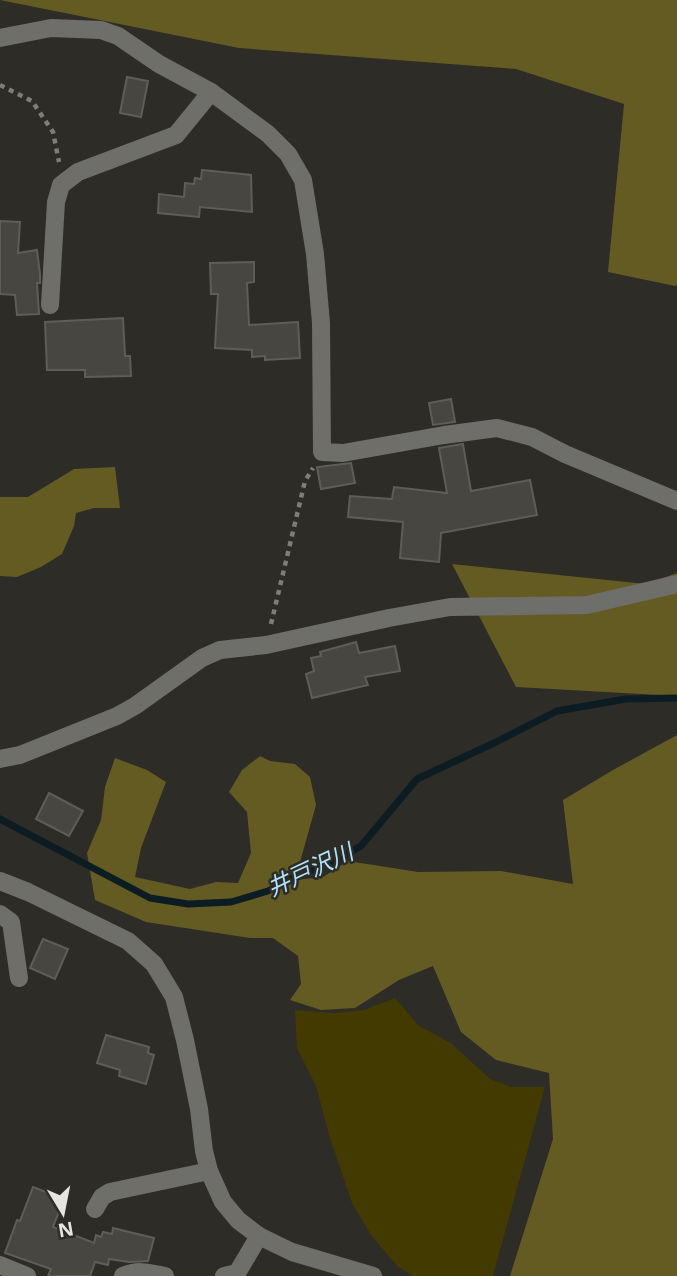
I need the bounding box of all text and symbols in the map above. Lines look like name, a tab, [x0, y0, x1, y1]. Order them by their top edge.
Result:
water label: 井戸沢川	[261, 834, 361, 903]
north arrow	[28, 1178, 98, 1248]
text: N	[56, 1216, 76, 1244]

